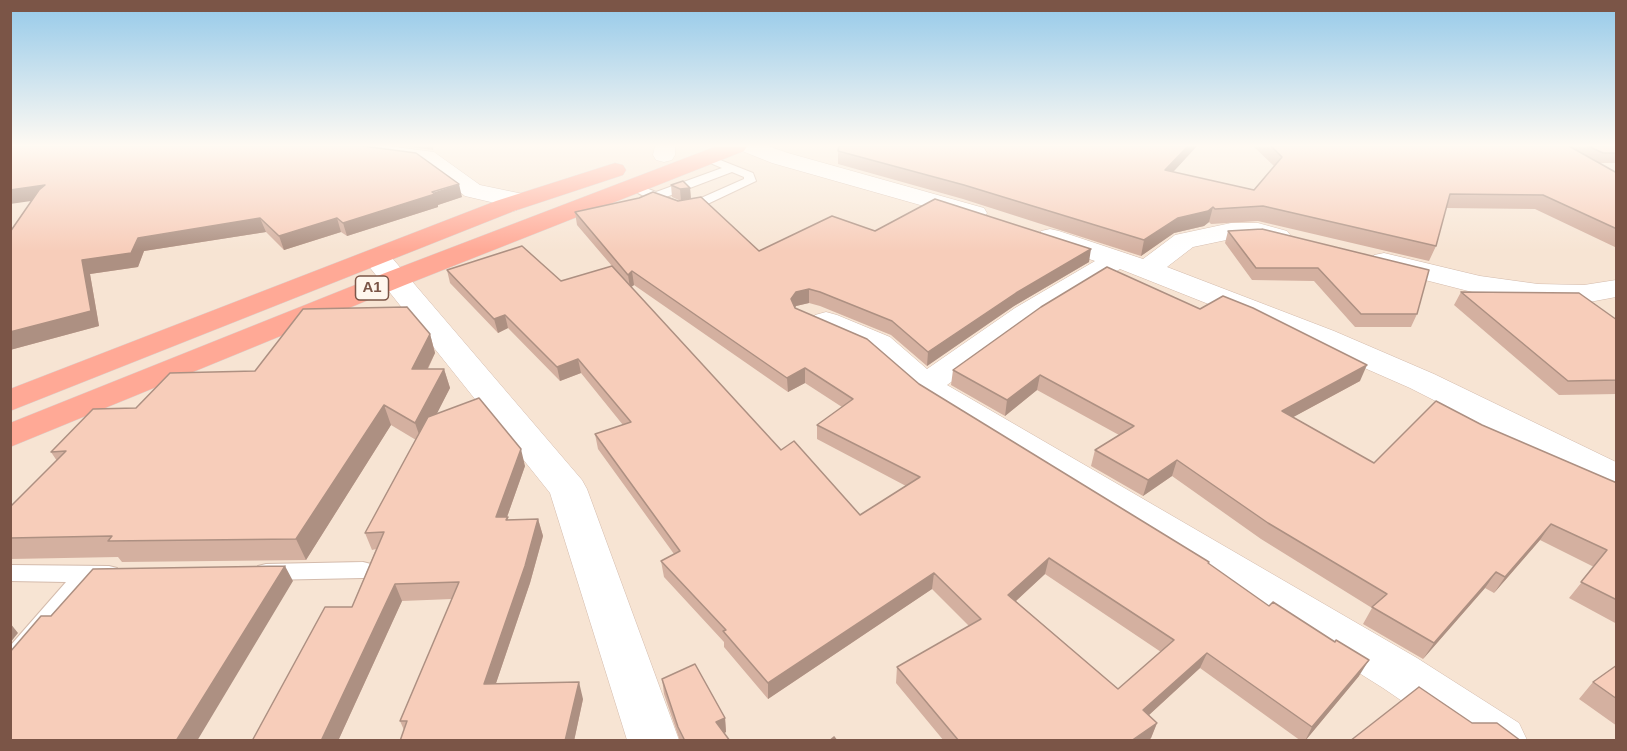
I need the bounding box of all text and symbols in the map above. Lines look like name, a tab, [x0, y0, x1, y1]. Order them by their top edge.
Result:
road number: A1	[356, 276, 388, 300]

